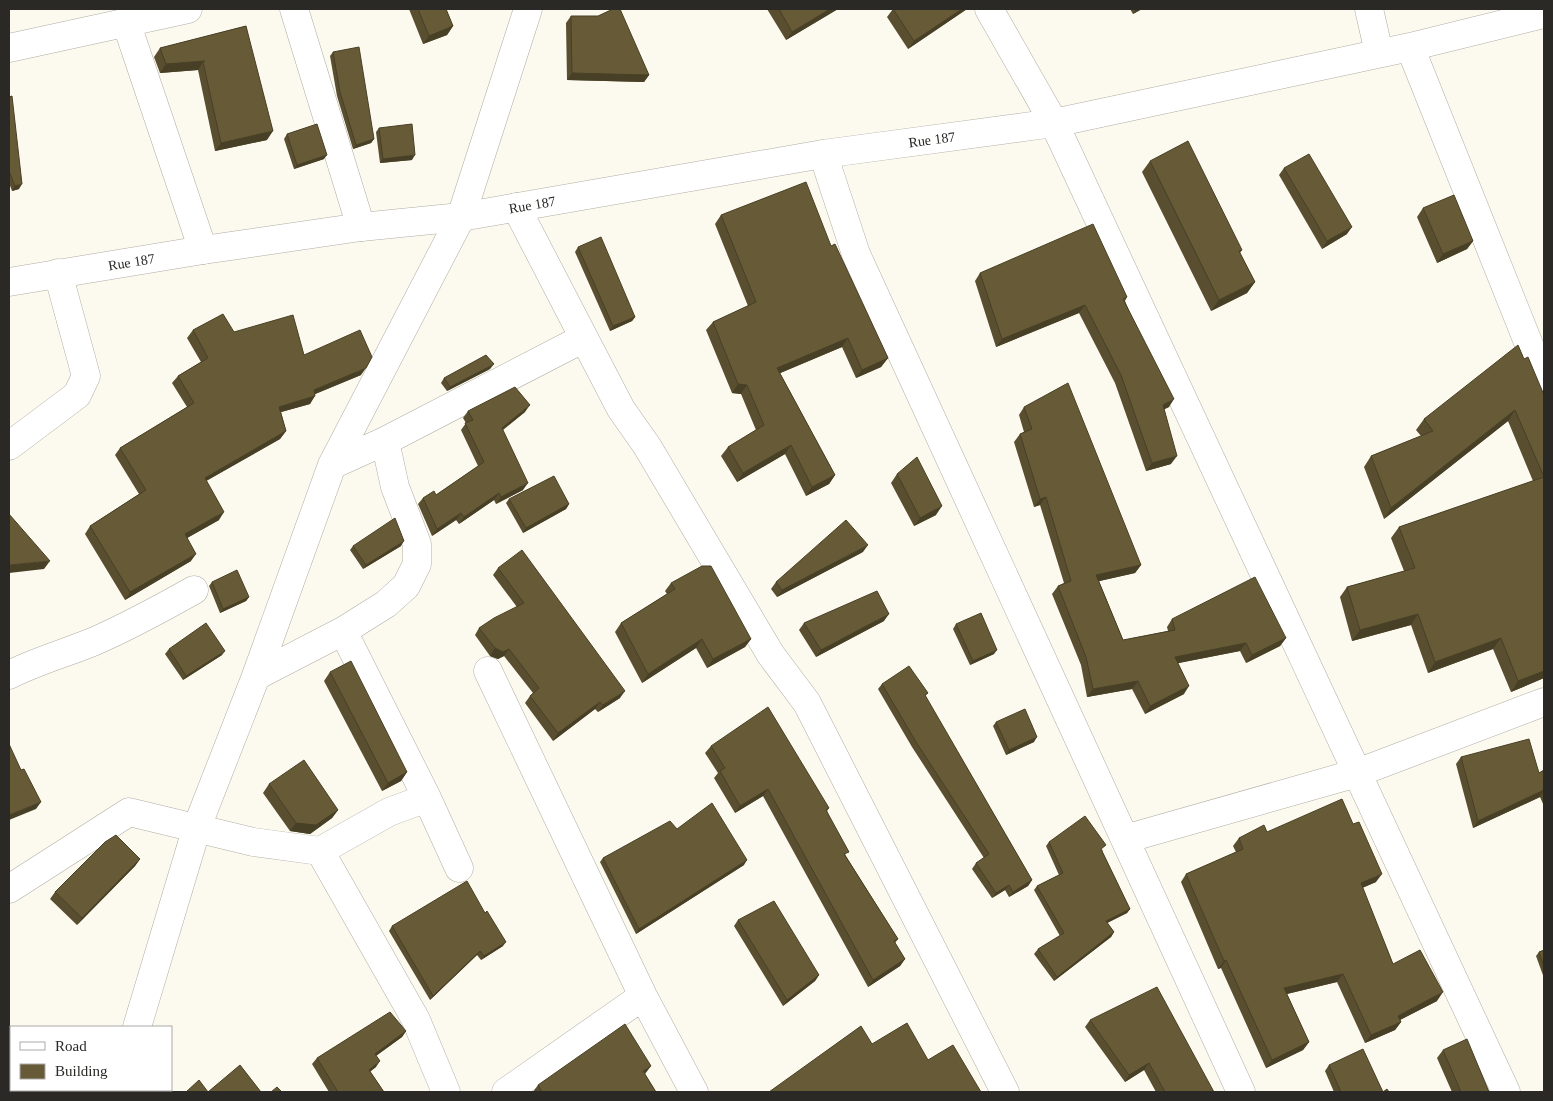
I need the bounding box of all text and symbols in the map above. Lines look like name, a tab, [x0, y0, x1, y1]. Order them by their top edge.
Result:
street label: Rue 187	[908, 129, 956, 150]
street label: Rue 187	[508, 194, 557, 217]
street label: Rue 187	[107, 251, 156, 274]
legend	[10, 1026, 172, 1091]
text: Road	[55, 1038, 87, 1054]
text: Building	[55, 1063, 108, 1079]

